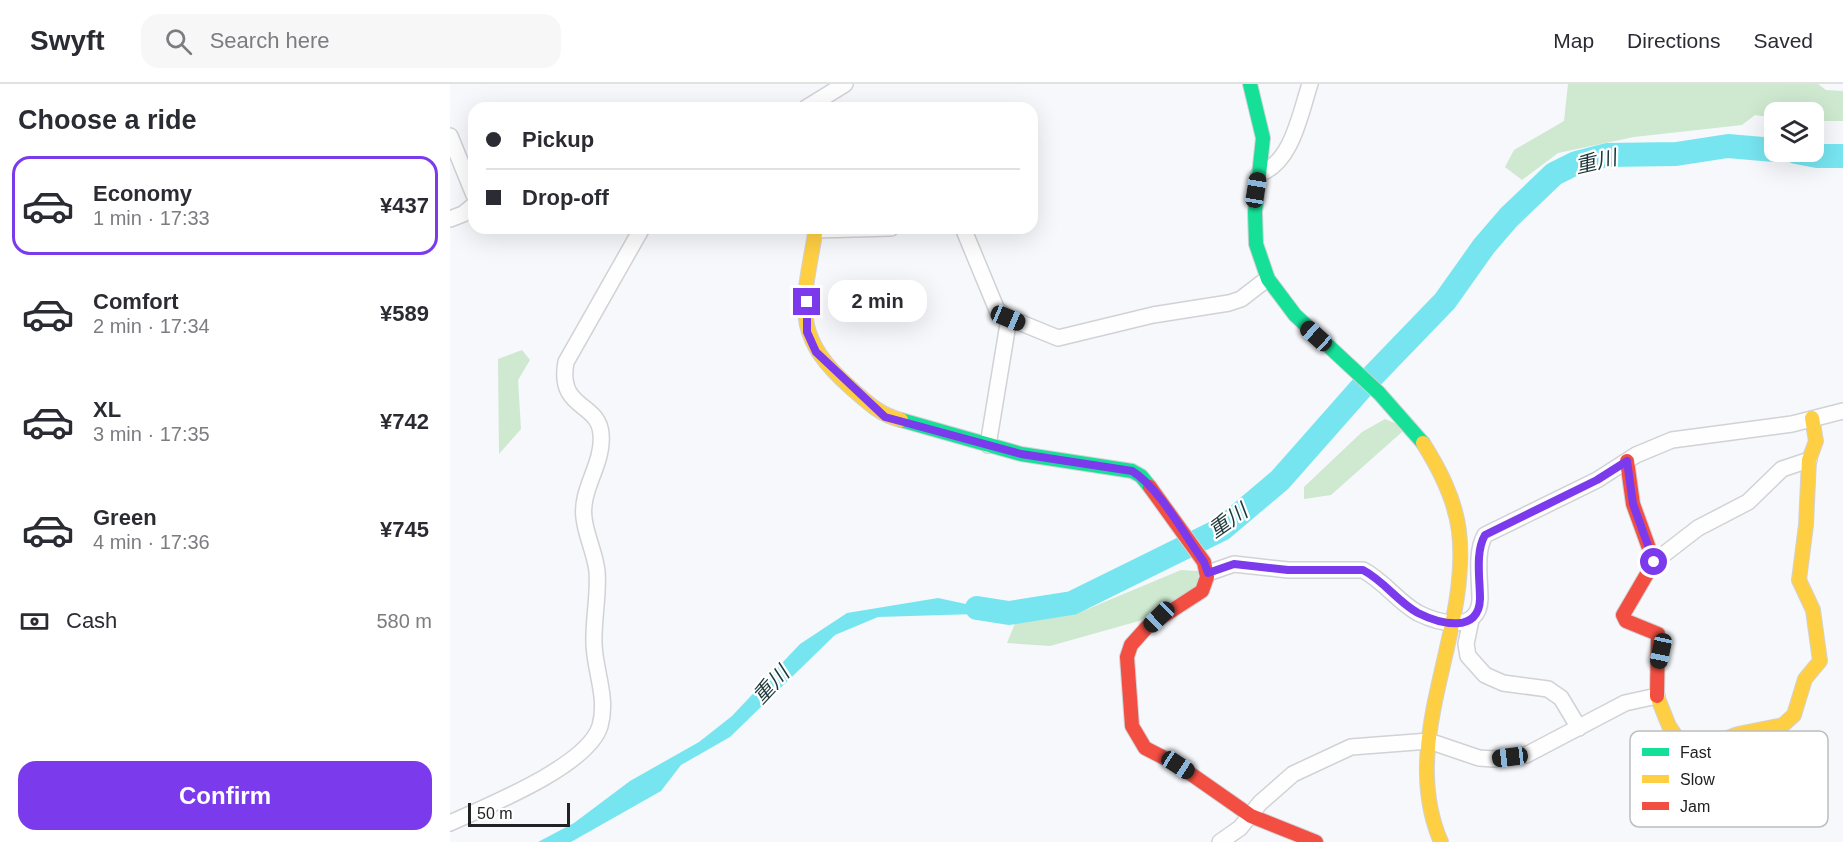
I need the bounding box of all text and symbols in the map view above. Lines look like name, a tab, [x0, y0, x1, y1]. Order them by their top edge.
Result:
search box	[141, 14, 561, 68]
text: Swyft	[30, 25, 105, 56]
icon: search	[162, 25, 195, 58]
text: Search here	[210, 28, 330, 53]
text: Map	[1553, 29, 1594, 52]
text: Directions	[1627, 29, 1720, 52]
text: Saved	[1753, 29, 1813, 52]
map controls	[1764, 102, 1824, 162]
button: layers	[1764, 102, 1824, 162]
text: Choose a ride	[18, 105, 197, 135]
text: Pickup	[522, 127, 594, 152]
water label: 重川	[1573, 145, 1621, 177]
car	[1244, 171, 1268, 209]
icon: car	[21, 179, 75, 233]
text: Economy	[93, 181, 192, 206]
text: Drop-off	[522, 185, 609, 210]
text: ¥437	[380, 193, 429, 218]
text: 1 min · 17:33	[93, 207, 210, 229]
callout: 2 min	[828, 281, 927, 323]
icon: car	[21, 287, 75, 341]
route end	[793, 288, 820, 315]
text: Comfort	[93, 289, 179, 314]
text: 2 min	[851, 290, 904, 312]
text: ¥589	[380, 301, 429, 326]
car	[988, 303, 1028, 333]
text: 2 min · 17:34	[93, 315, 210, 337]
car	[1297, 317, 1335, 355]
icon: car	[21, 395, 75, 449]
text: XL	[93, 397, 121, 422]
text: ¥742	[380, 409, 429, 434]
text: 3 min · 17:35	[93, 423, 210, 445]
water label: 重川	[1204, 498, 1253, 542]
icon: car	[21, 503, 75, 557]
text: Green	[93, 505, 157, 530]
text: ¥745	[380, 517, 429, 542]
text: 4 min · 17:36	[93, 531, 210, 553]
route start	[1640, 548, 1667, 575]
car	[1140, 598, 1178, 636]
icon: cash	[18, 605, 51, 638]
text: Cash	[66, 608, 117, 633]
text: 580 m	[376, 610, 432, 632]
car	[1648, 632, 1674, 670]
water label: 重川	[748, 660, 795, 708]
legend	[1630, 731, 1828, 827]
text: Fast	[1680, 744, 1712, 761]
car	[1491, 746, 1529, 768]
car	[1158, 748, 1198, 782]
button: Confirm	[18, 761, 432, 830]
text: Slow	[1680, 771, 1715, 788]
text: Jam	[1680, 798, 1710, 815]
scale bar	[468, 800, 570, 828]
text: 50 m	[477, 805, 513, 822]

